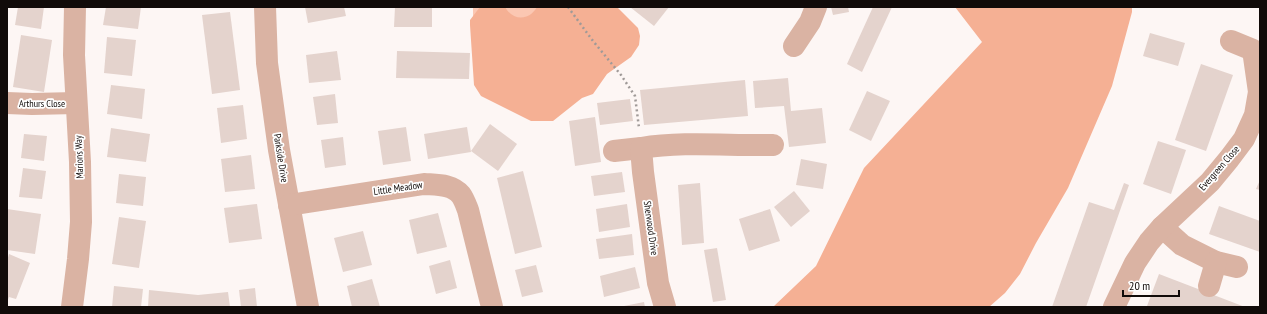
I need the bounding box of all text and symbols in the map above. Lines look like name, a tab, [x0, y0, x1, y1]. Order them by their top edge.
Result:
street label: Arthurs Close	[19, 97, 65, 110]
street label: Parkside Drive	[271, 133, 291, 183]
street label: Marions Way	[72, 135, 86, 179]
street label: Evergreen Close	[1196, 143, 1242, 193]
street label: Little Meadow	[373, 178, 423, 198]
street label: Sherwood Drive	[641, 200, 661, 256]
scale bar	[1123, 272, 1179, 298]
text: 20 m	[1129, 278, 1150, 293]

